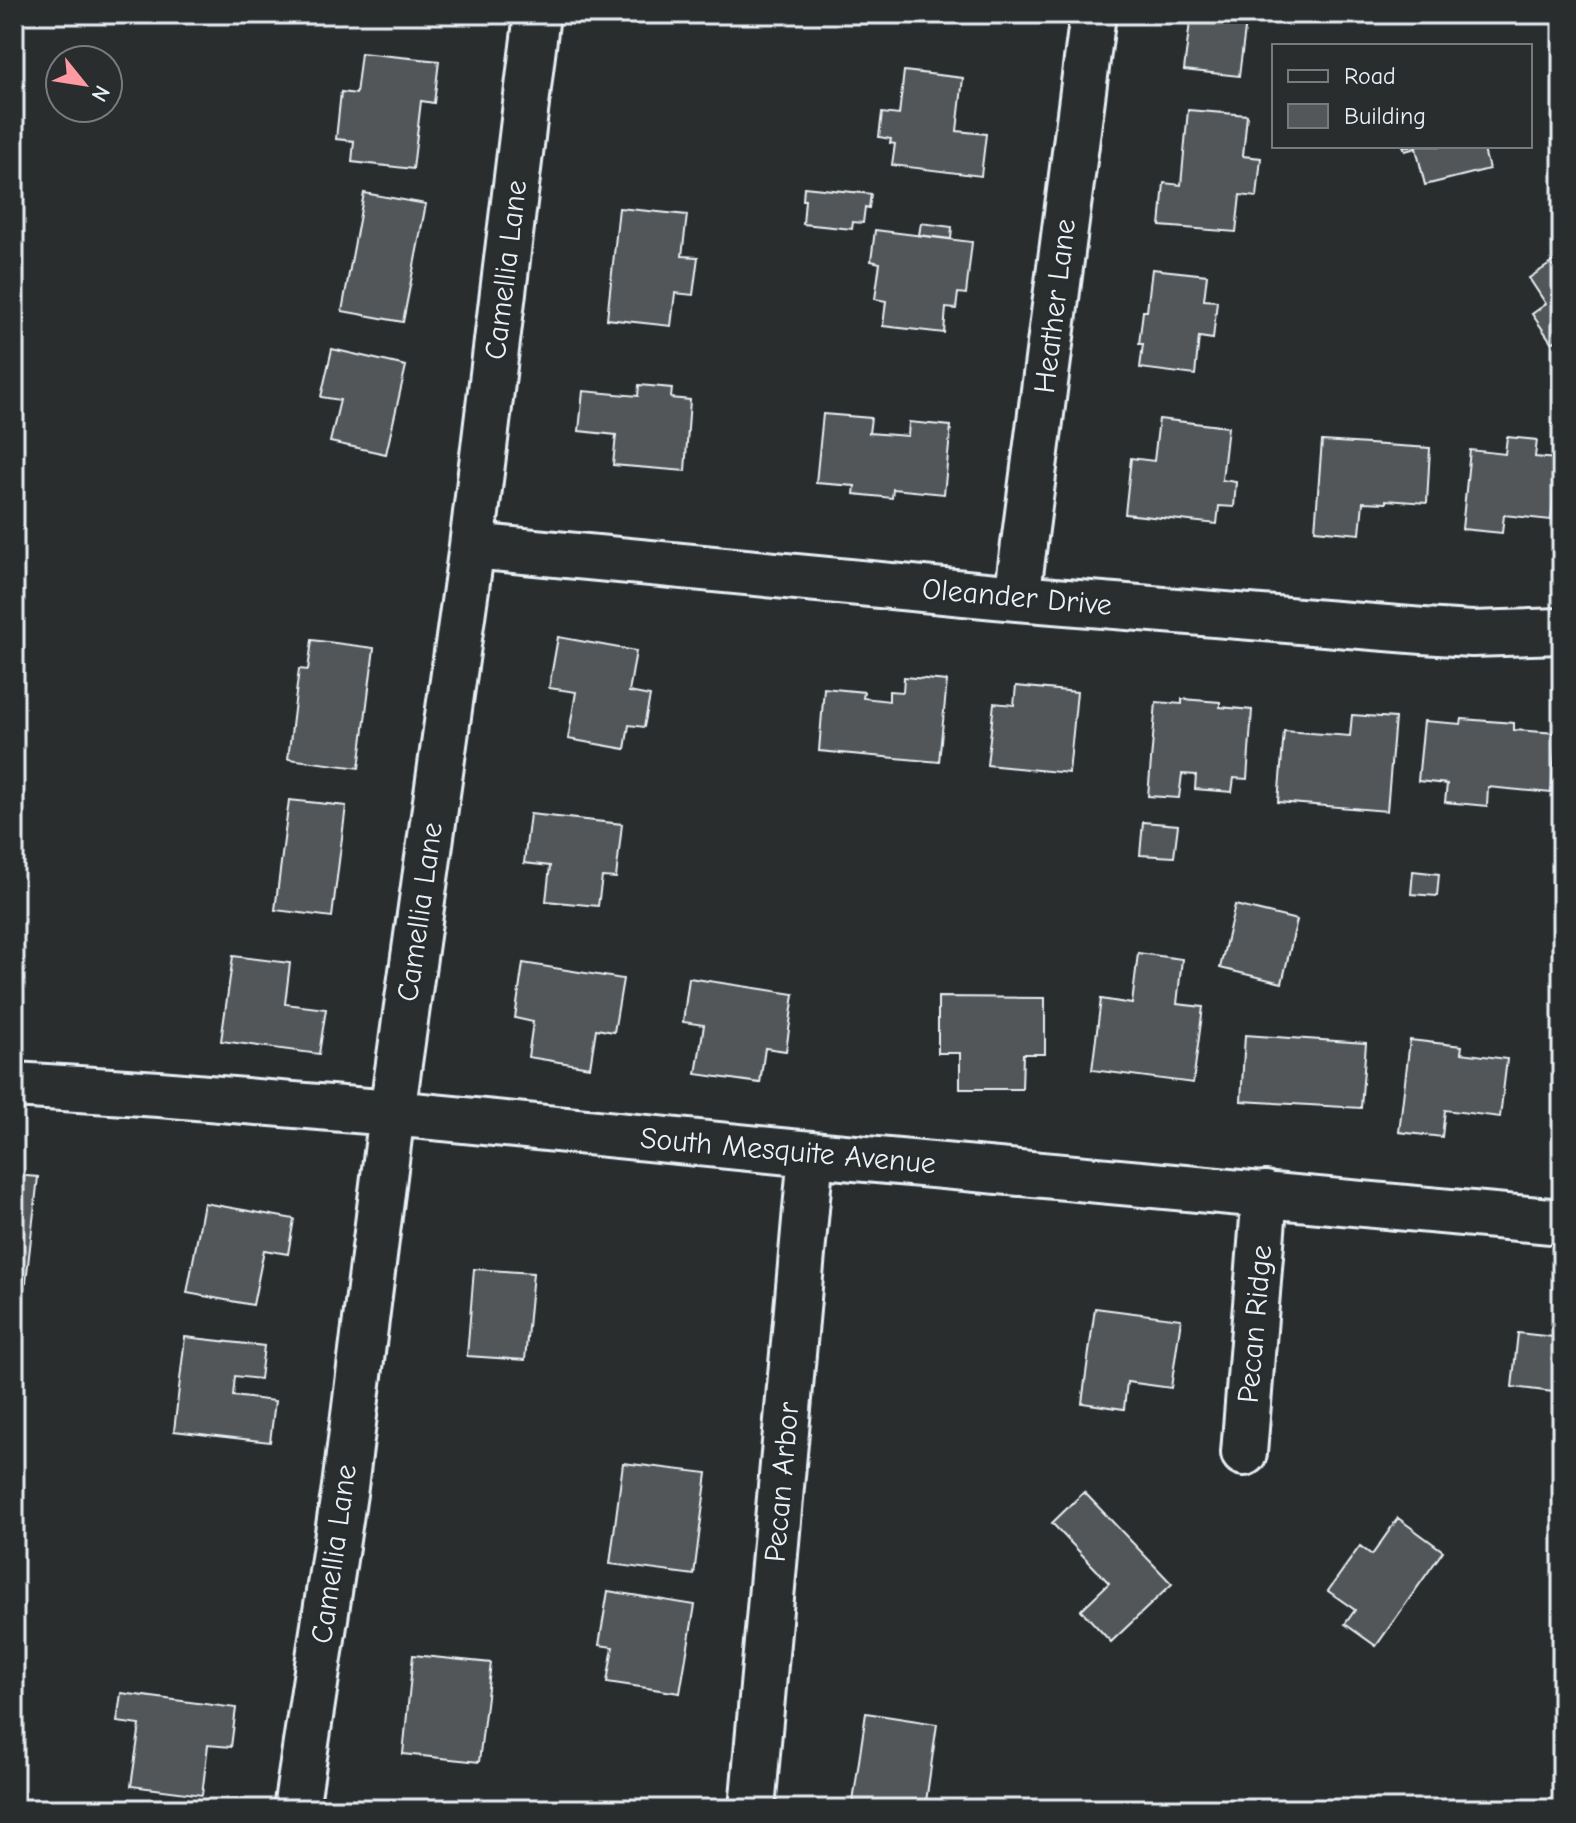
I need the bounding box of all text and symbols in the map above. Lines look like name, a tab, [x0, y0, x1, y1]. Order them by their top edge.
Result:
north arrow	[44, 44, 124, 124]
legend	[1272, 44, 1532, 148]
text: Road	[1344, 62, 1396, 90]
text: N	[86, 81, 115, 106]
text: Building	[1344, 102, 1426, 130]
street label: Camellia Lane	[478, 178, 534, 362]
street label: Heather Lane	[1027, 217, 1083, 395]
street label: Oleander Drive	[921, 571, 1113, 623]
street label: Camellia Lane	[390, 820, 450, 1004]
street label: South Mesquite Avenue	[639, 1121, 937, 1181]
street label: Pecan Ridge	[1231, 1243, 1279, 1405]
street label: Pecan Arbor	[758, 1401, 806, 1563]
street label: Camellia Lane	[304, 1462, 364, 1646]

